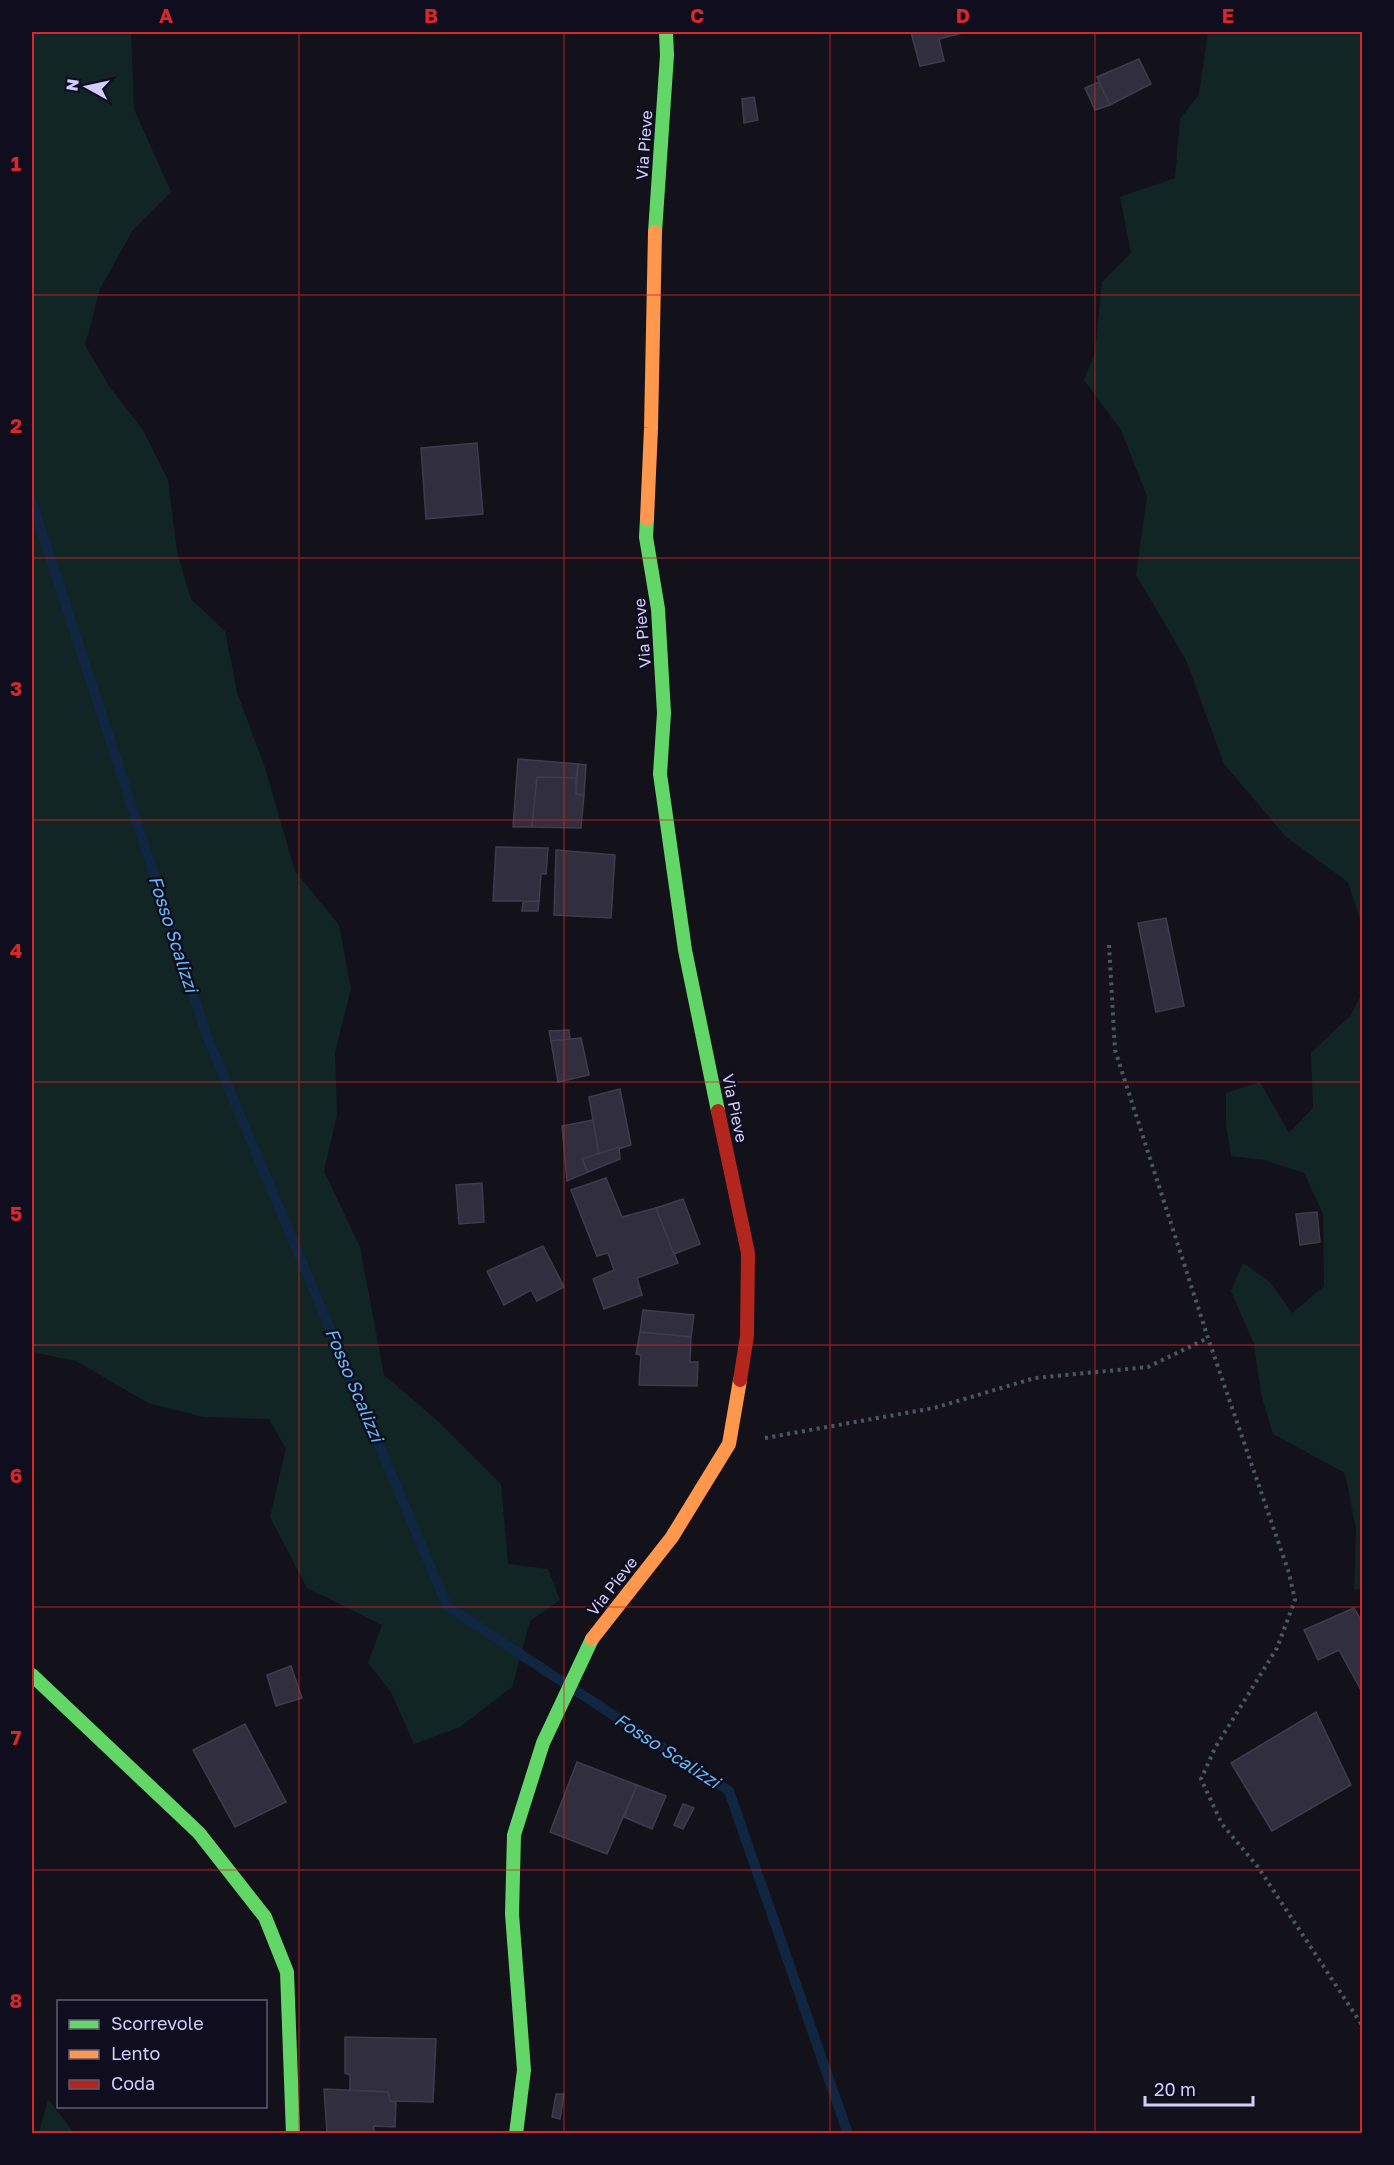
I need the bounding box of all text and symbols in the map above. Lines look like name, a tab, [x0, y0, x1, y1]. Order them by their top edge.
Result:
text: A	[159, 3, 173, 27]
text: B	[424, 3, 438, 27]
text: C	[690, 3, 704, 27]
text: D	[956, 3, 970, 27]
text: E	[1222, 3, 1234, 27]
north arrow	[57, 57, 117, 117]
text: N	[61, 77, 83, 92]
street label: Via Pieve	[632, 110, 656, 180]
text: 1	[11, 151, 21, 175]
text: 2	[10, 413, 22, 437]
street label: Via Pieve	[629, 597, 655, 669]
text: 3	[10, 676, 22, 700]
water label: Fosso Scalizzi	[145, 873, 204, 997]
text: 4	[10, 938, 22, 962]
street label: Via Pieve	[718, 1072, 752, 1144]
text: 5	[10, 1201, 22, 1225]
water label: Fosso Scalizzi	[321, 1325, 390, 1447]
text: 6	[10, 1463, 22, 1487]
street label: Via Pieve	[583, 1552, 641, 1620]
water label: Fosso Scalizzi	[611, 1708, 726, 1794]
text: 7	[11, 1725, 22, 1749]
text: 8	[10, 1988, 22, 2012]
legend	[57, 2000, 267, 2108]
text: Scorrevole	[111, 2012, 204, 2034]
text: Lento	[111, 2042, 160, 2064]
scale bar	[1145, 2069, 1253, 2107]
text: Coda	[111, 2072, 155, 2094]
text: 20 m	[1154, 2078, 1196, 2100]

